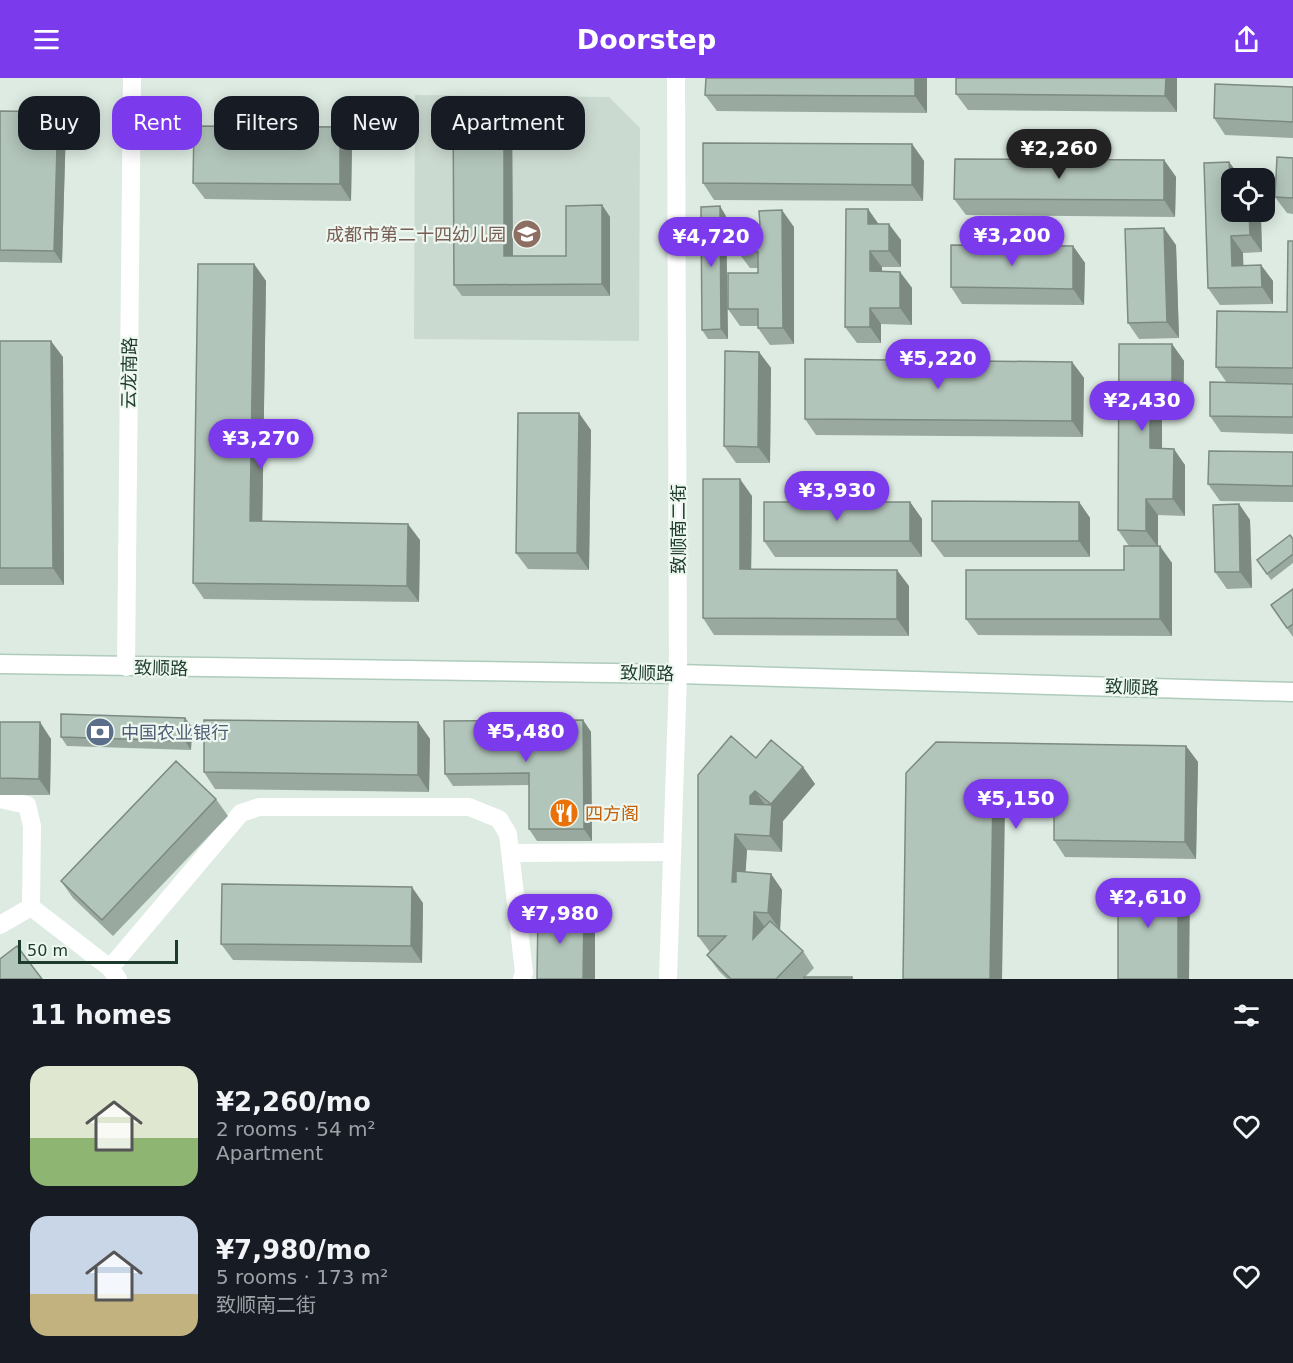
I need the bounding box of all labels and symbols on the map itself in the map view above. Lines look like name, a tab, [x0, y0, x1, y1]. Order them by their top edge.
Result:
pin: ¥2,260	[1010, 129, 1108, 180]
pin: ¥3,200	[963, 216, 1061, 267]
pin: ¥4,720	[662, 217, 760, 268]
school or university icon: 成都市第二十四幼儿园	[511, 218, 543, 250]
place label: 成都市第二十四幼儿园	[326, 224, 506, 245]
street label: 云龙南路	[118, 337, 140, 409]
pin: ¥5,220	[889, 339, 987, 390]
pin: ¥2,430	[1093, 381, 1191, 432]
pin: ¥3,270	[212, 419, 310, 470]
pin: ¥3,930	[788, 471, 886, 522]
street label: 致顺南二街	[668, 484, 689, 574]
street label: 致顺路	[134, 657, 188, 679]
street label: 致顺路	[620, 662, 674, 684]
street label: 致顺路	[1105, 676, 1159, 698]
pin: ¥5,480	[477, 712, 575, 763]
bank icon: 中国农业银行	[84, 716, 116, 748]
place label: 中国农业银行	[121, 722, 229, 743]
pin: ¥5,150	[967, 779, 1065, 830]
restaurant icon: 四方阁	[548, 797, 580, 829]
place label: 四方阁	[585, 803, 639, 824]
pin: ¥2,610	[1099, 878, 1197, 929]
pin: ¥7,980	[511, 894, 609, 945]
scale bar	[18, 937, 178, 964]

